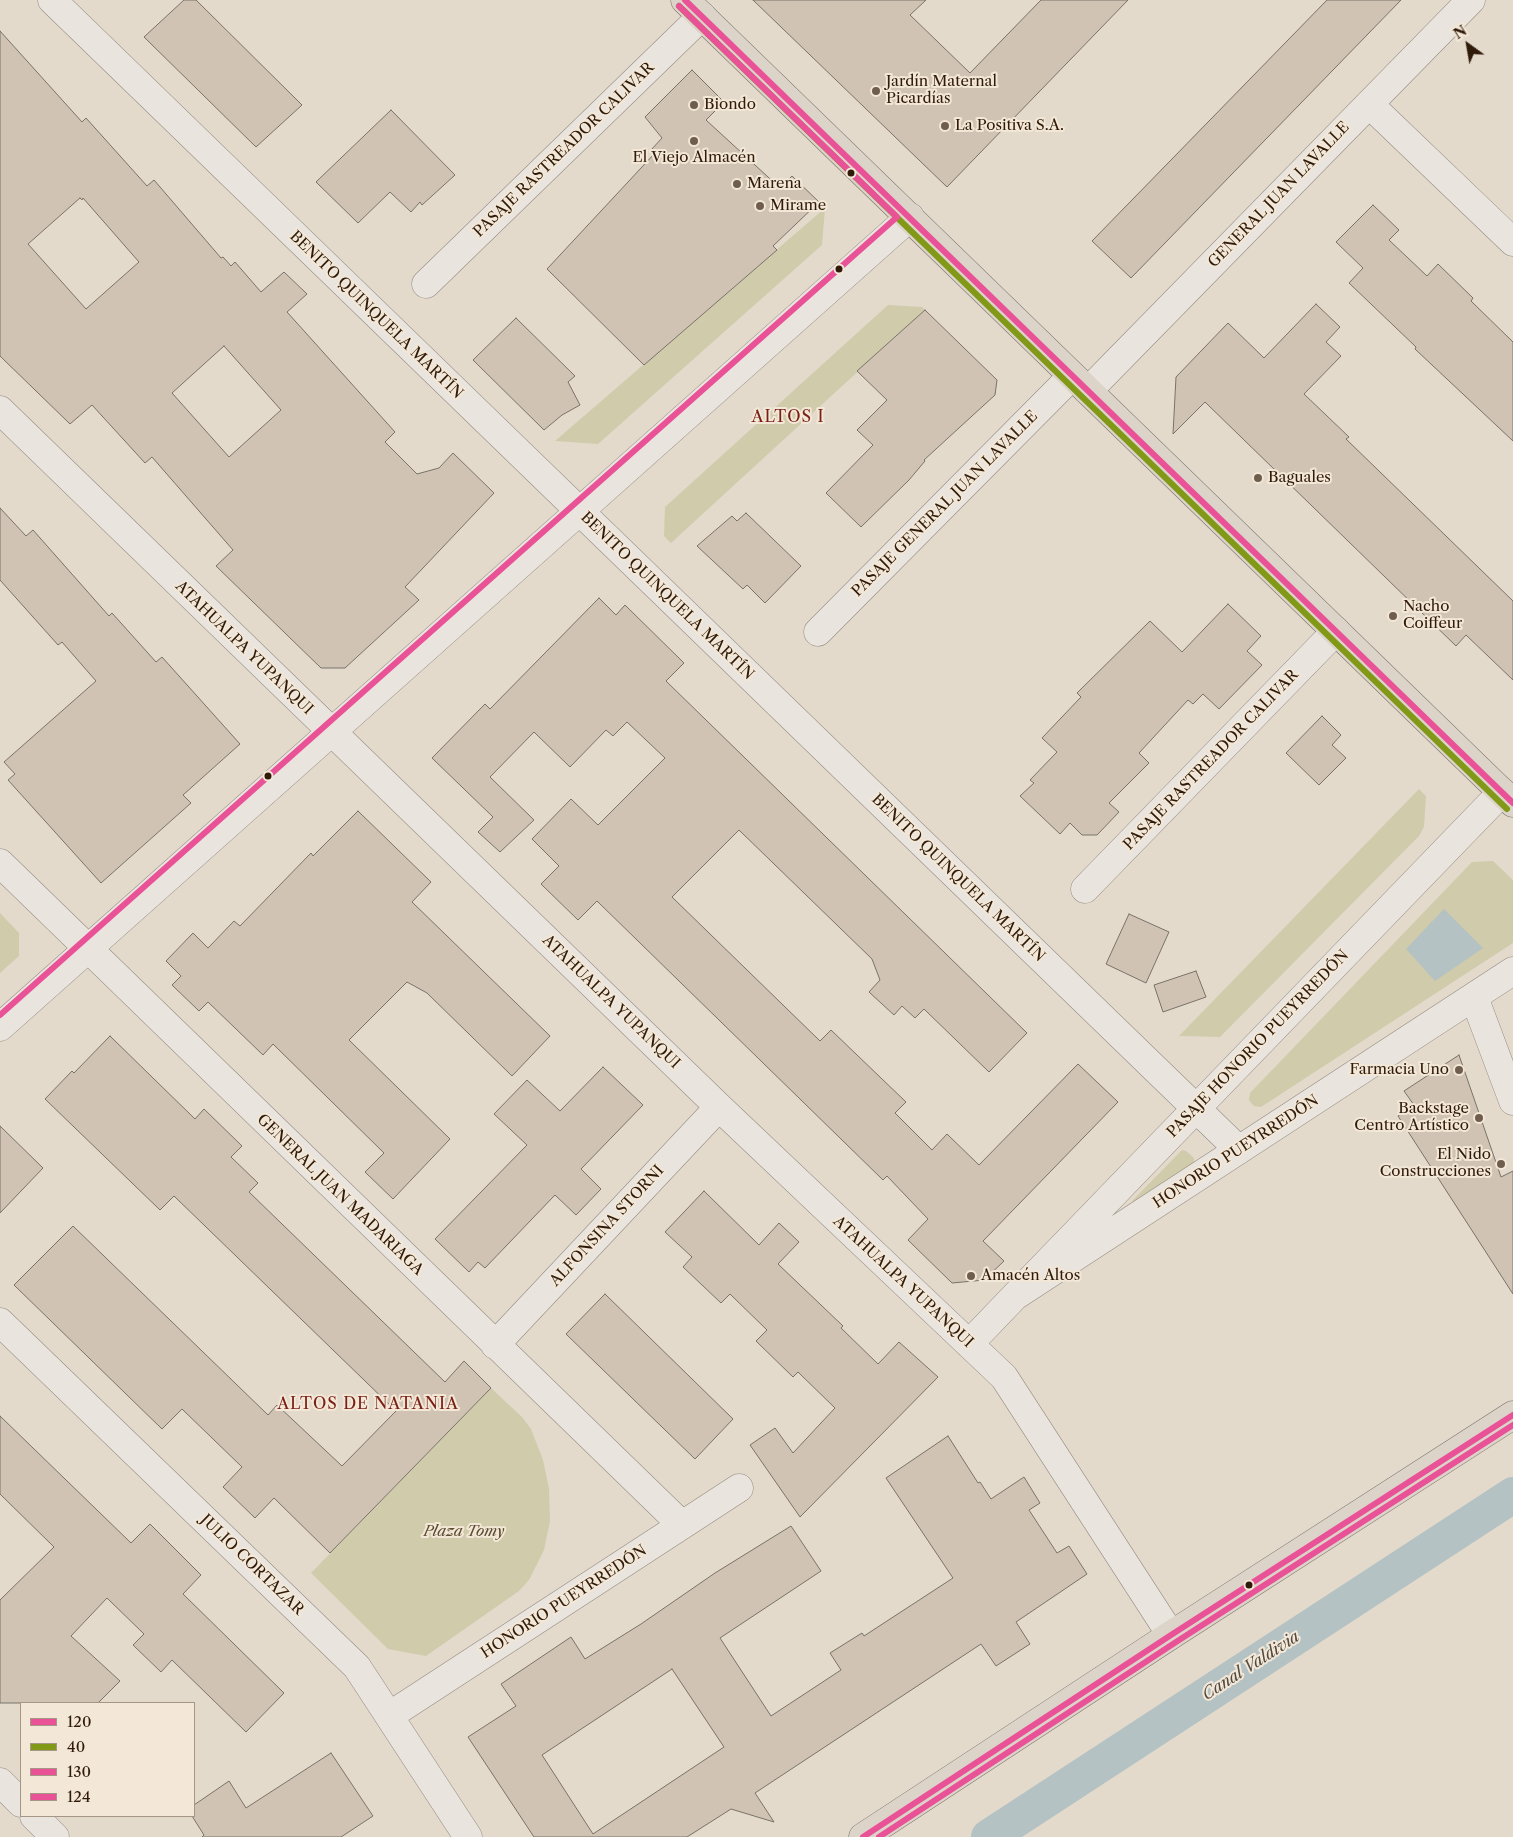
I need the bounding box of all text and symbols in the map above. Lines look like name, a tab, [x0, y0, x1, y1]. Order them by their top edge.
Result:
north arrow	[1443, 20, 1493, 70]
text: N	[1450, 21, 1470, 43]
street label: PASAJE RASTREADOR CALIVAR	[470, 59, 658, 241]
place label: Jardín Maternal Picardías	[886, 73, 997, 108]
marker: Jardín Maternal Picardías	[870, 85, 882, 97]
place label: Biondo	[704, 96, 756, 114]
marker: Biondo	[688, 99, 700, 111]
place label: La Positiva S.A.	[955, 117, 1064, 135]
street label: GENERAL JUAN LAVALLE	[1205, 118, 1353, 272]
marker: La Positiva S.A.	[939, 120, 951, 132]
marker: El Viejo Almacén	[688, 135, 700, 147]
place label: El Viejo Almacén	[632, 149, 756, 167]
unlabelled marker	[846, 168, 856, 178]
place label: Marena	[747, 175, 802, 193]
marker: Marena	[731, 178, 743, 190]
place label: Mirame	[770, 197, 826, 215]
marker: Mirame	[754, 200, 766, 212]
street label: BENITO QUINQUELA MARTÍN	[286, 227, 466, 403]
unlabelled marker	[834, 264, 844, 274]
district label: ALTOS I	[751, 407, 825, 427]
street label: PASAJE GENERAL JUAN LAVALLE	[848, 407, 1042, 601]
place label: Baguales	[1268, 469, 1331, 487]
marker: Baguales	[1252, 472, 1264, 484]
street label: BENITO QUINQUELA MARTÍN	[577, 508, 757, 684]
street label: ATAHUALPA YUPANQUI	[171, 577, 317, 719]
place label: Nacho Coiffeur	[1403, 598, 1462, 633]
marker: Nacho Coiffeur	[1387, 610, 1399, 622]
street label: PASAJE RASTREADOR CALIVAR	[1120, 666, 1302, 854]
unlabelled marker	[263, 771, 273, 781]
street label: BENITO QUINQUELA MARTÍN	[868, 790, 1048, 966]
street label: ATAHUALPA YUPANQUI	[538, 931, 684, 1073]
street label: PASAJE HONORIO PUEYRREDÓN	[1163, 946, 1353, 1142]
place label: Farmacia Uno	[1350, 1061, 1449, 1079]
marker: Farmacia Uno	[1453, 1064, 1465, 1076]
street label: HONORIO PUEYRREDÓN	[1150, 1092, 1322, 1212]
place label: Backstage Centro Artístico	[1354, 1100, 1469, 1135]
street label: GENERAL JUAN MADARIAGA	[253, 1111, 427, 1279]
marker: Backstage Centro Artístico	[1473, 1112, 1485, 1124]
place label: El Nido Construcciones	[1380, 1146, 1491, 1181]
marker: El Nido Construcciones	[1495, 1158, 1507, 1170]
street label: ALFONSINA STORNI	[546, 1162, 668, 1290]
street label: ATAHUALPA YUPANQUI	[829, 1212, 977, 1352]
place label: Amacén Altos	[981, 1267, 1080, 1285]
marker: Amacén Altos	[965, 1270, 977, 1282]
district label: ALTOS DE NATANIA	[275, 1394, 461, 1414]
street label: JULIO CORTAZAR	[197, 1511, 307, 1619]
park label: Plaza Tomy	[423, 1523, 505, 1541]
street label: HONORIO PUEYRREDÓN	[478, 1542, 650, 1662]
unlabelled marker	[1244, 1580, 1254, 1590]
water label: Canal Valdivia	[1199, 1627, 1303, 1705]
legend	[20, 1702, 195, 1817]
text: 120	[67, 1712, 91, 1731]
text: 40	[67, 1737, 85, 1756]
text: 130	[67, 1762, 91, 1781]
text: 124	[67, 1787, 91, 1806]

